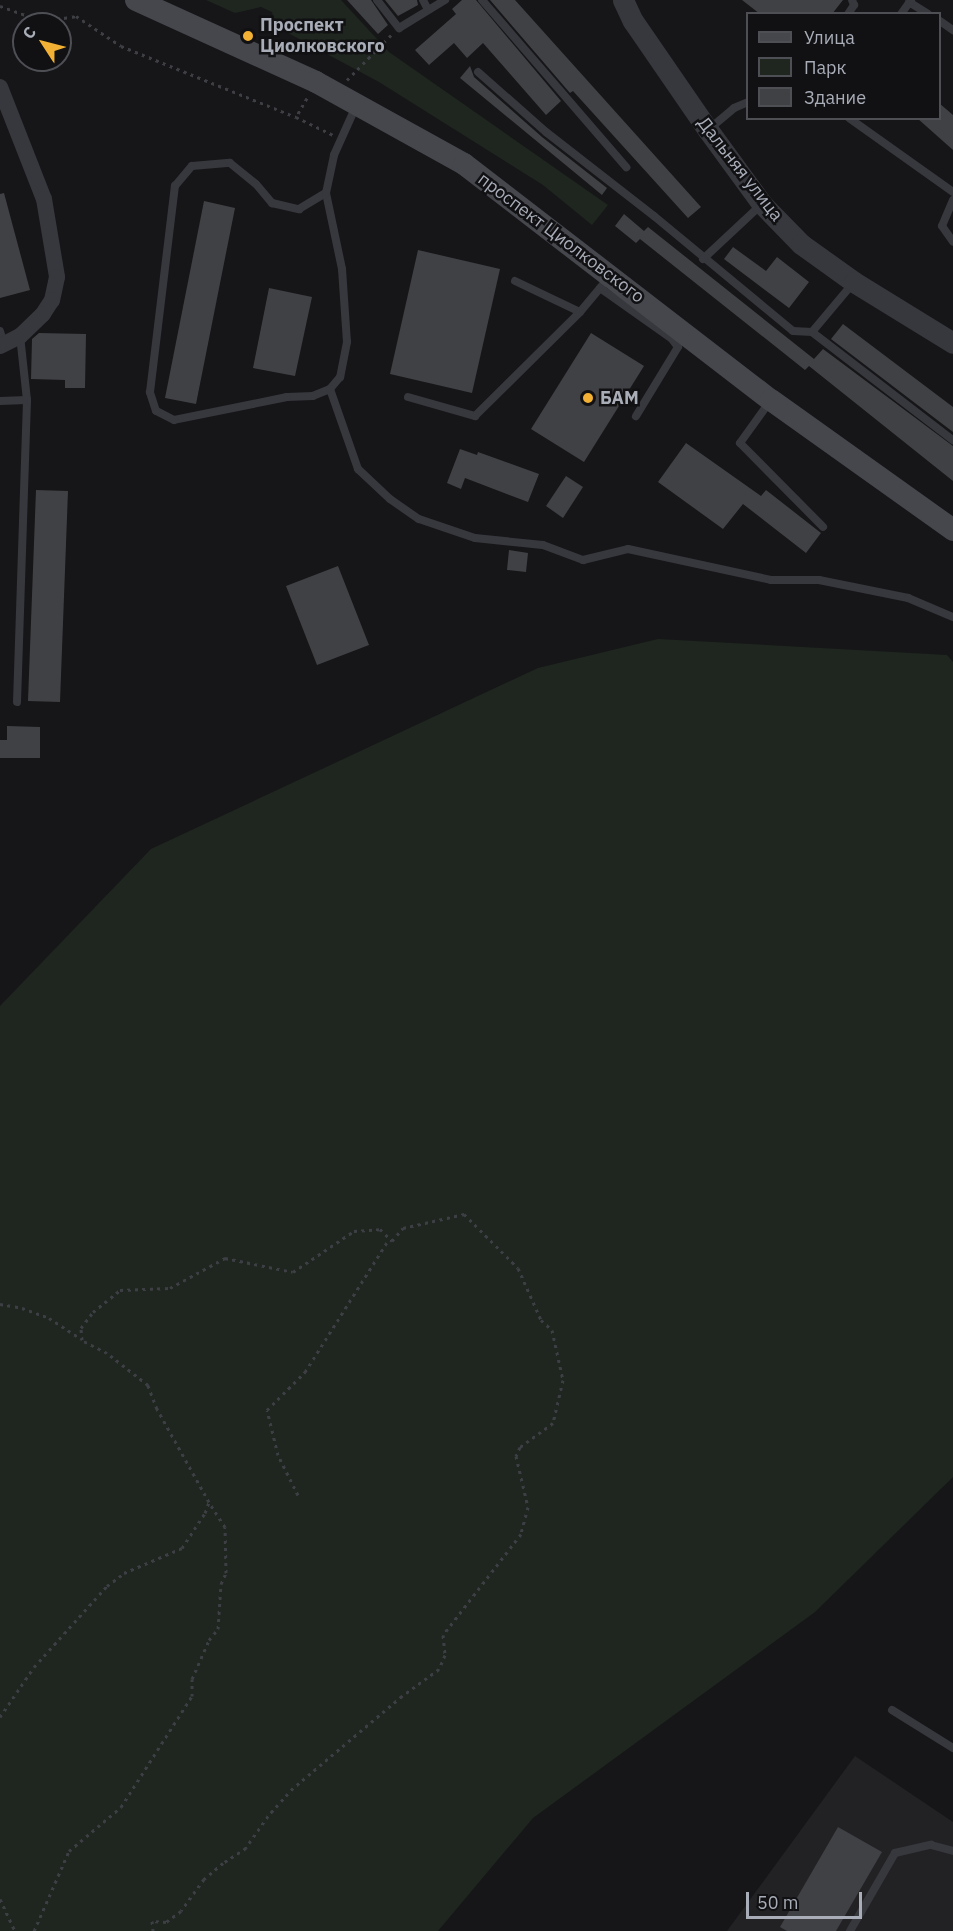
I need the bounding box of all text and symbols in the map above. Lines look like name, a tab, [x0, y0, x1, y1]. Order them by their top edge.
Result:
north arrow	[12, 12, 72, 72]
legend	[746, 12, 941, 120]
place label: Проспект Циолковского	[260, 15, 385, 57]
text: С	[18, 23, 40, 43]
text: Улица	[804, 26, 855, 49]
marker: Проспект Циолковского	[241, 29, 255, 43]
text: Парк	[804, 56, 846, 79]
text: Здание	[804, 86, 866, 109]
street label: Дальняя улица	[693, 113, 787, 225]
street label: проспект Циолковского	[474, 168, 648, 308]
place label: БАМ	[600, 387, 639, 409]
marker: БАМ	[581, 391, 595, 405]
scale bar	[749, 1880, 864, 1918]
text: 50 m	[757, 1891, 799, 1914]

